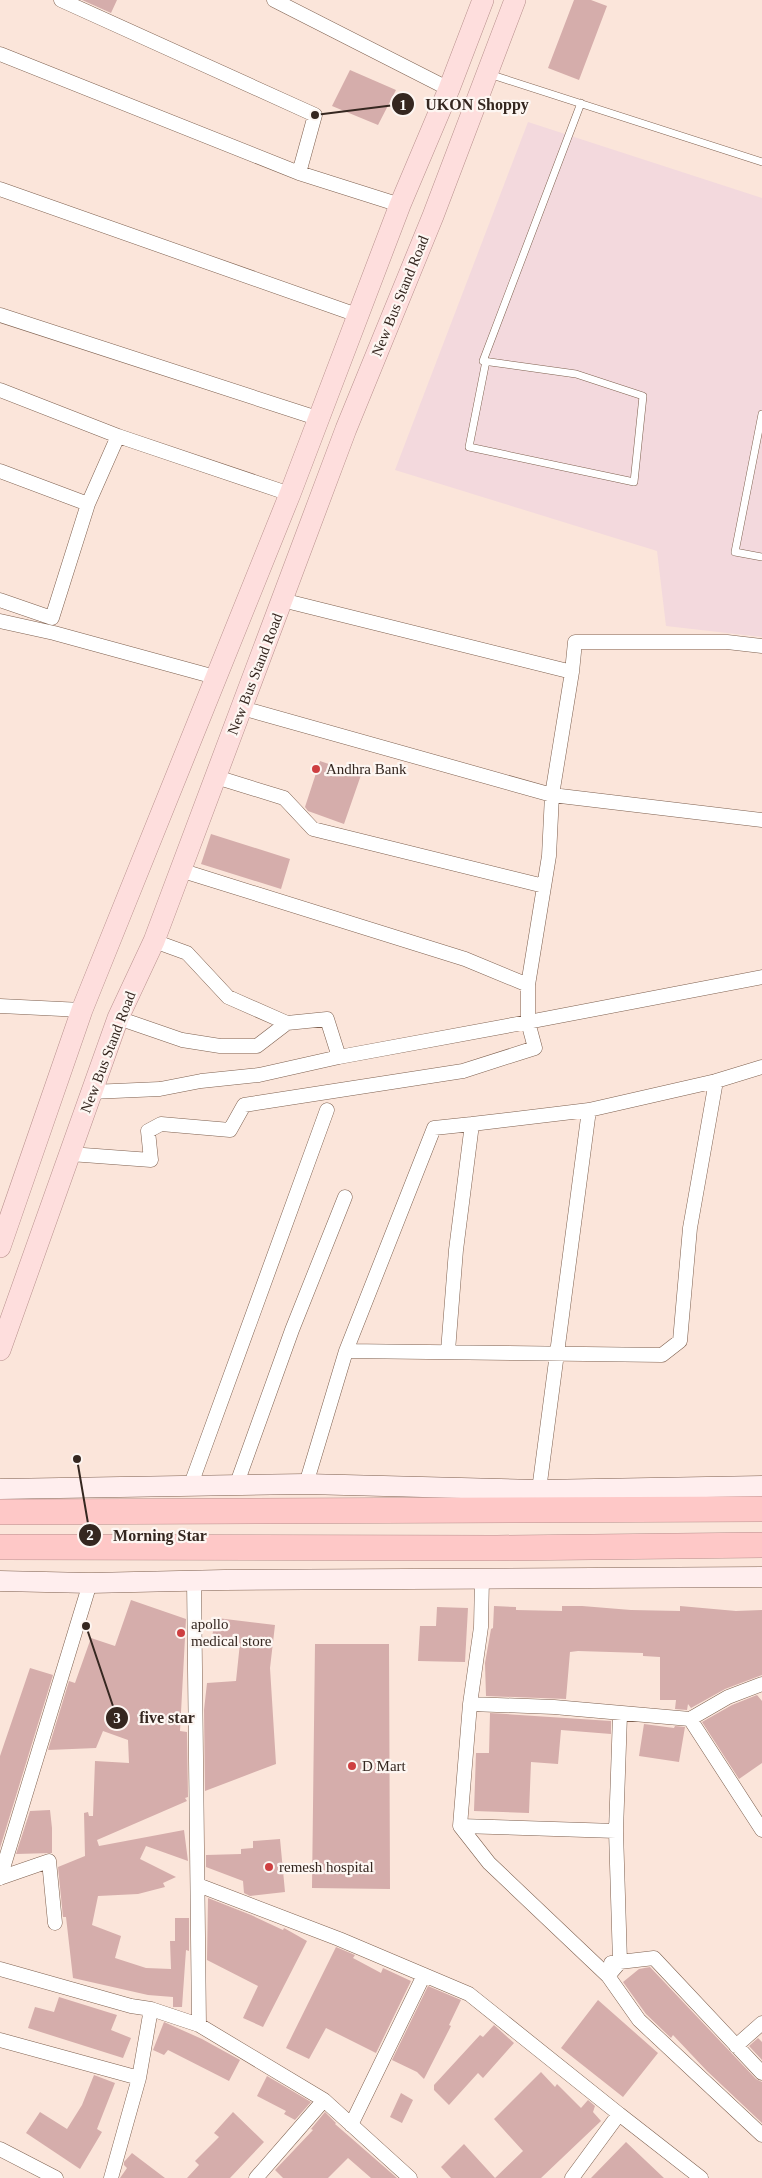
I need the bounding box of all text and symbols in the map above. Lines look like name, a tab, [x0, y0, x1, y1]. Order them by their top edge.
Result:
callout: UKON Shoppy	[390, 89, 539, 120]
text: UKON Shoppy	[425, 96, 529, 114]
text: 1	[399, 97, 407, 113]
street label: New Bus Stand Road	[368, 233, 432, 359]
street label: New Bus Stand Road	[224, 611, 286, 737]
place label: Andhra Bank	[326, 761, 407, 777]
marker: Andhra Bank	[310, 763, 322, 775]
street label: New Bus Stand Road	[77, 989, 139, 1115]
callout: Morning Star	[78, 1519, 217, 1550]
text: 2	[86, 1527, 94, 1543]
text: Morning Star	[113, 1527, 207, 1545]
place label: apollo medical store	[191, 1616, 272, 1649]
marker: apollo medical store	[175, 1627, 187, 1639]
callout: five star	[104, 1702, 205, 1733]
text: five star	[139, 1709, 195, 1726]
text: 3	[113, 1710, 121, 1726]
place label: D Mart	[362, 1758, 407, 1774]
marker: D Mart	[346, 1760, 358, 1772]
place label: remesh hospital	[279, 1859, 374, 1875]
marker: remesh hospital	[263, 1861, 275, 1873]

